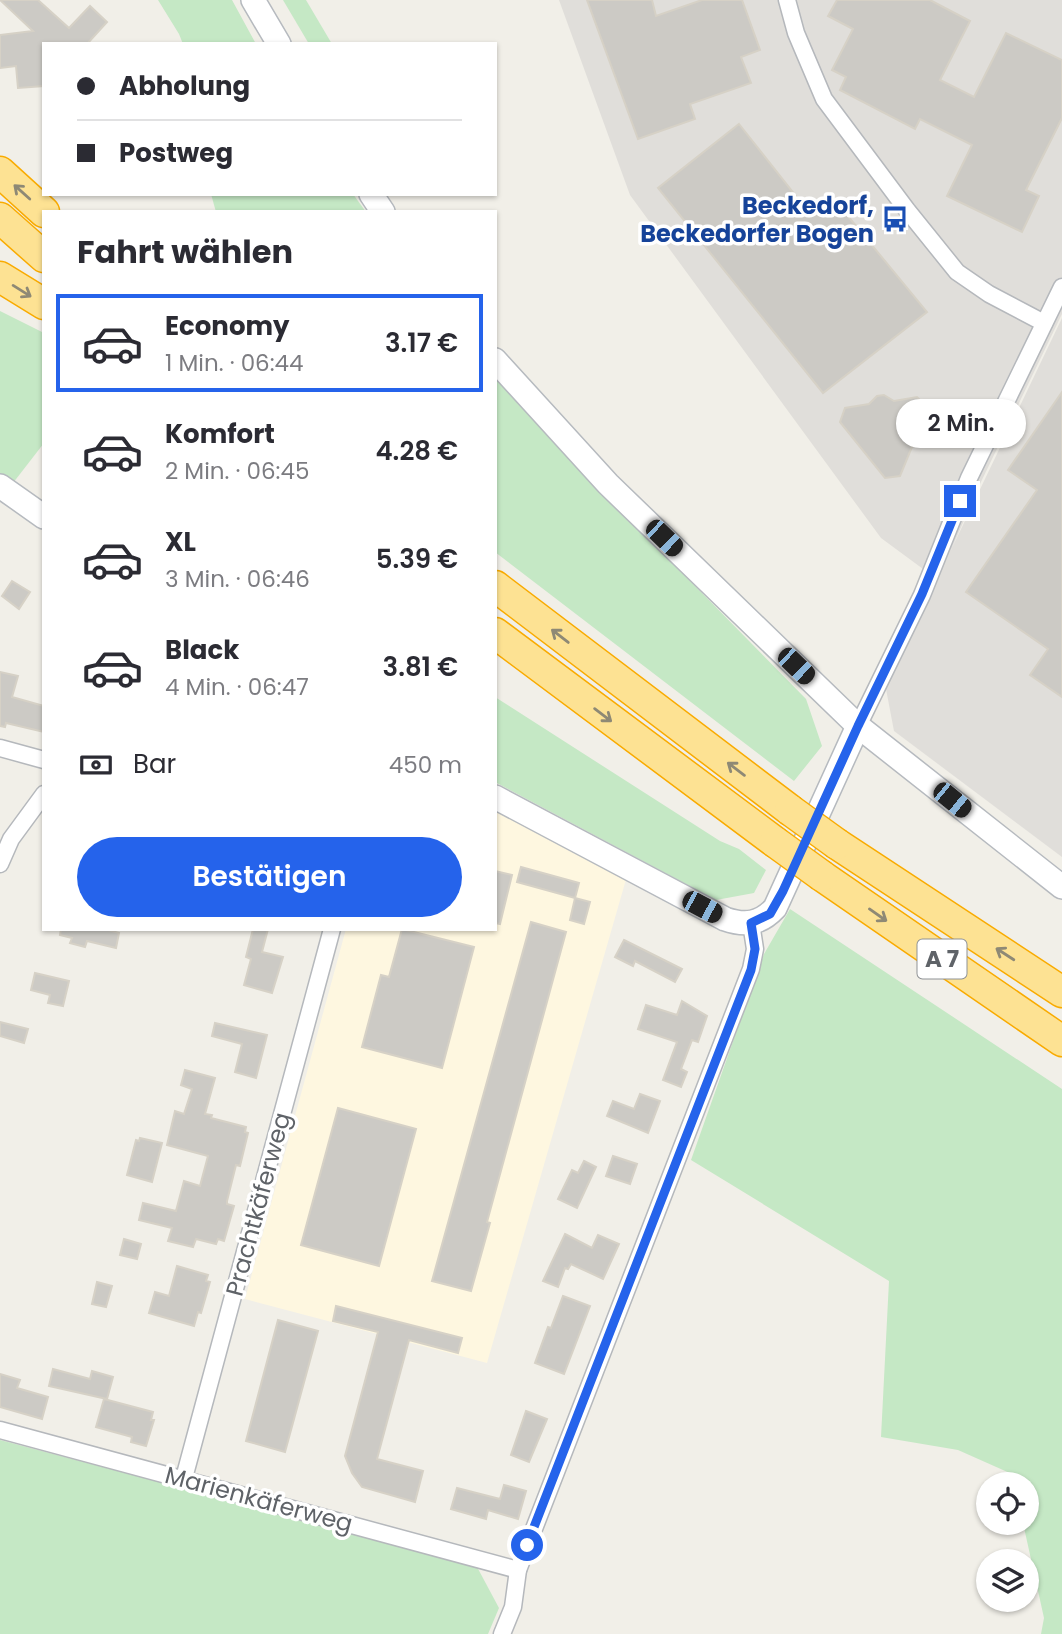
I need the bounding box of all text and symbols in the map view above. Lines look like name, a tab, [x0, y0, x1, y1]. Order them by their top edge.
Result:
text: Abholung	[119, 68, 250, 104]
text: Postweg	[119, 135, 233, 171]
one-way arrow	[13, 184, 31, 200]
place label: Beckedorf, Beckedorfer Bogen	[640, 189, 874, 250]
bus stop icon: Beckedorf, Beckedorfer Bogen	[880, 204, 910, 234]
text: Fahrt wählen	[77, 229, 293, 274]
one-way arrow	[11, 284, 31, 298]
text: Economy	[165, 308, 289, 344]
icon: car	[81, 312, 144, 375]
text: 3.17 €	[385, 325, 458, 361]
text: 1 Min. · 06:44	[165, 347, 304, 379]
callout: 2 Min.	[895, 400, 1025, 448]
text: 2 Min.	[928, 407, 994, 439]
text: Komfort	[165, 416, 275, 452]
icon: car	[81, 420, 144, 483]
text: 4.28 €	[375, 433, 458, 469]
text: 2 Min. · 06:45	[165, 455, 309, 487]
route end	[944, 485, 976, 517]
car	[642, 516, 687, 560]
text: XL	[165, 524, 196, 560]
icon: car	[81, 528, 144, 591]
text: 5.39 €	[376, 541, 458, 577]
text: 3 Min. · 06:46	[165, 563, 310, 595]
one-way arrow	[551, 629, 569, 644]
text: Black	[165, 632, 239, 668]
icon: car	[81, 636, 144, 699]
car	[774, 644, 819, 688]
text: 3.81 €	[383, 649, 458, 685]
text: 4 Min. · 06:47	[165, 671, 309, 703]
one-way arrow	[593, 707, 612, 722]
icon: cash	[77, 746, 115, 784]
text: Bar	[133, 746, 176, 782]
text: 450 m	[389, 749, 462, 781]
one-way arrow	[727, 761, 745, 776]
car	[930, 779, 975, 821]
button: Bestätigen	[77, 837, 462, 917]
car	[679, 888, 726, 926]
one-way arrow	[868, 908, 887, 922]
road number: A 7	[918, 940, 967, 978]
one-way arrow	[996, 947, 1015, 962]
street label: Prachtkäferweg	[218, 1109, 298, 1299]
street label: Marienkäferweg	[161, 1458, 357, 1540]
map controls	[976, 1472, 1039, 1612]
button: locate	[976, 1472, 1039, 1535]
route start	[511, 1529, 543, 1561]
button: layers	[976, 1549, 1039, 1612]

